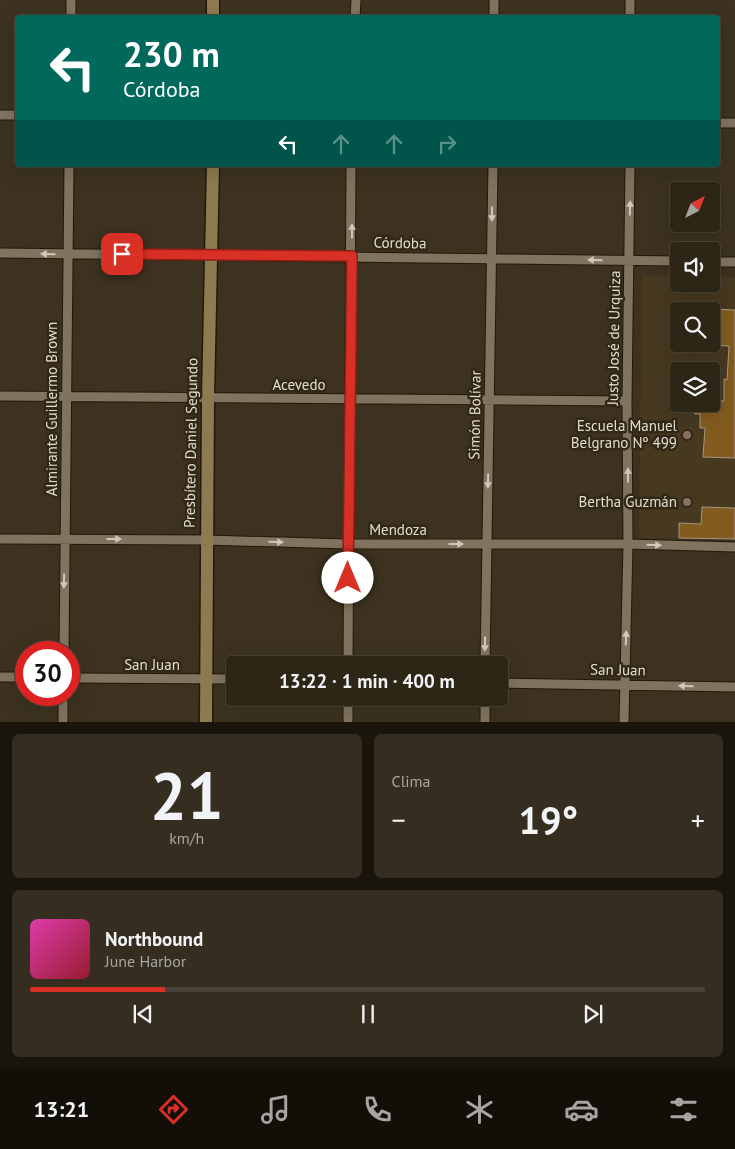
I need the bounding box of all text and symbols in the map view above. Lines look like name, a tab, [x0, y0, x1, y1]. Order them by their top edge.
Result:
text: 230 m	[123, 31, 220, 77]
icon: left	[40, 35, 105, 100]
text: Córdoba	[123, 75, 200, 103]
icon: left	[274, 130, 302, 158]
icon: ahead	[327, 130, 355, 158]
icon: ahead	[380, 130, 408, 158]
icon: right	[433, 130, 461, 158]
north arrow	[670, 182, 720, 232]
map controls	[670, 182, 720, 412]
one-way arrow	[626, 200, 634, 216]
one-way arrow	[488, 206, 496, 222]
one-way arrow	[348, 223, 356, 239]
pin	[101, 233, 143, 275]
street label: Córdoba	[373, 233, 427, 252]
icon: arrive	[108, 240, 136, 268]
button: sound	[670, 242, 720, 292]
one-way arrow	[39, 249, 55, 257]
one-way arrow	[587, 256, 603, 264]
street label: Justo José de Urquiza	[603, 270, 624, 407]
button: search	[670, 302, 720, 352]
street label: Almirante Guillermo Brown	[42, 322, 61, 496]
street label: Presbítero Daniel Segundo	[180, 358, 201, 528]
button: layers	[670, 362, 720, 412]
street label: Simón Bolívar	[464, 370, 485, 460]
street label: Acevedo	[272, 375, 326, 394]
place label: Escuela Manuel Belgrano Nº 499	[571, 416, 678, 452]
marker: Escuela Manuel Belgrano Nº 499	[681, 429, 693, 441]
one-way arrow	[623, 467, 631, 483]
one-way arrow	[483, 473, 491, 489]
place label: Bertha Guzmán	[579, 492, 677, 511]
marker: Bertha Guzmán	[681, 496, 693, 508]
street label: Mendoza	[369, 520, 427, 539]
one-way arrow	[106, 535, 122, 543]
one-way arrow	[268, 538, 284, 546]
one-way arrow	[448, 540, 464, 548]
one-way arrow	[646, 541, 662, 549]
position arrow	[321, 551, 373, 603]
one-way arrow	[60, 573, 68, 589]
one-way arrow	[622, 630, 630, 646]
one-way arrow	[481, 636, 489, 652]
speed limit sign: 30	[15, 641, 80, 706]
street label: San Juan	[124, 655, 180, 674]
street label: San Juan	[590, 660, 646, 679]
text: 13:22 · 1 min · 400 m	[279, 669, 455, 693]
one-way arrow	[678, 681, 694, 689]
text: 21	[150, 753, 224, 837]
text: Clima	[392, 771, 431, 791]
text: 19°	[518, 795, 578, 844]
text: −	[392, 801, 406, 838]
text: +	[691, 801, 705, 838]
text: km/h	[169, 828, 204, 848]
text: Northbound	[105, 927, 203, 951]
text: June Harbor	[105, 951, 186, 971]
icon: previous	[129, 1000, 157, 1028]
icon: pause	[354, 1000, 382, 1028]
icon: next	[579, 1000, 607, 1028]
icon: directions	[156, 1092, 191, 1127]
icon: music	[258, 1092, 293, 1127]
icon: phone	[360, 1092, 395, 1127]
icon: climate	[462, 1092, 497, 1127]
icon: car	[564, 1092, 599, 1127]
icon: filters	[666, 1092, 701, 1127]
text: 13:21	[34, 1095, 89, 1123]

